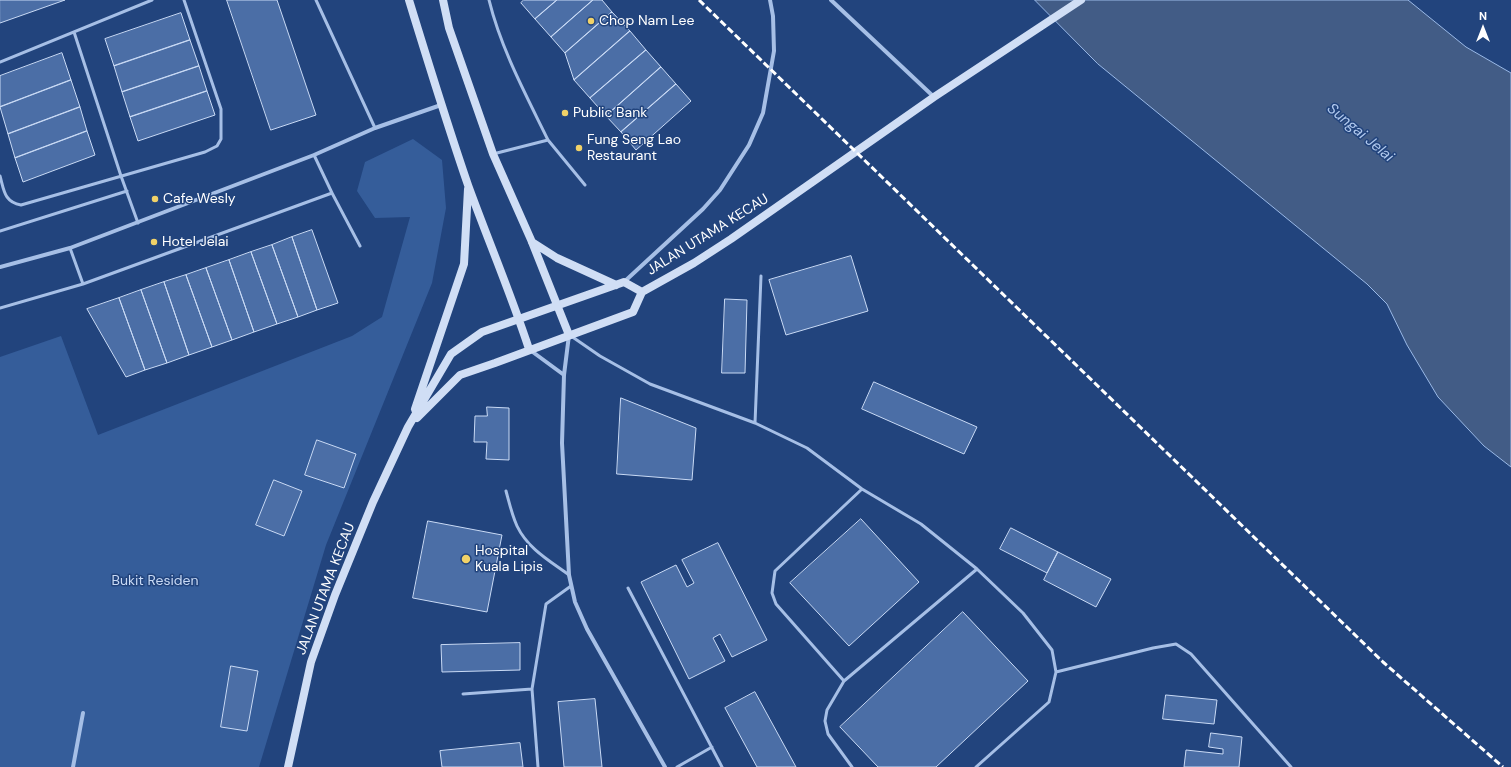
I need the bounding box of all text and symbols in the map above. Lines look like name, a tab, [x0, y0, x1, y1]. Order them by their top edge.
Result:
north arrow	[1463, 8, 1503, 48]
text: N	[1479, 9, 1487, 23]
place label: Chop Nam Lee	[599, 13, 694, 29]
marker: Chop Nam Lee	[586, 16, 596, 26]
water label: Sungai Jelai	[1323, 100, 1397, 166]
place label: Public Bank	[573, 105, 647, 121]
marker: Public Bank	[560, 108, 570, 118]
place label: Fung Seng Lao Restaurant	[587, 132, 681, 164]
marker: Fung Seng Lao Restaurant	[574, 143, 584, 153]
place label: Cafe Wesly	[163, 191, 236, 207]
street label: JALAN UTAMA KECAU	[644, 191, 772, 279]
marker: Cafe Wesly	[150, 194, 160, 204]
place label: Hotel Jelai	[162, 234, 229, 250]
marker: Hotel Jelai	[149, 237, 159, 247]
street label: JALAN UTAMA KECAU	[293, 521, 359, 657]
place label: Hospital Kuala Lipis	[475, 543, 543, 576]
marker: Hospital Kuala Lipis	[460, 553, 472, 565]
park label: Bukit Residen	[111, 573, 199, 589]

